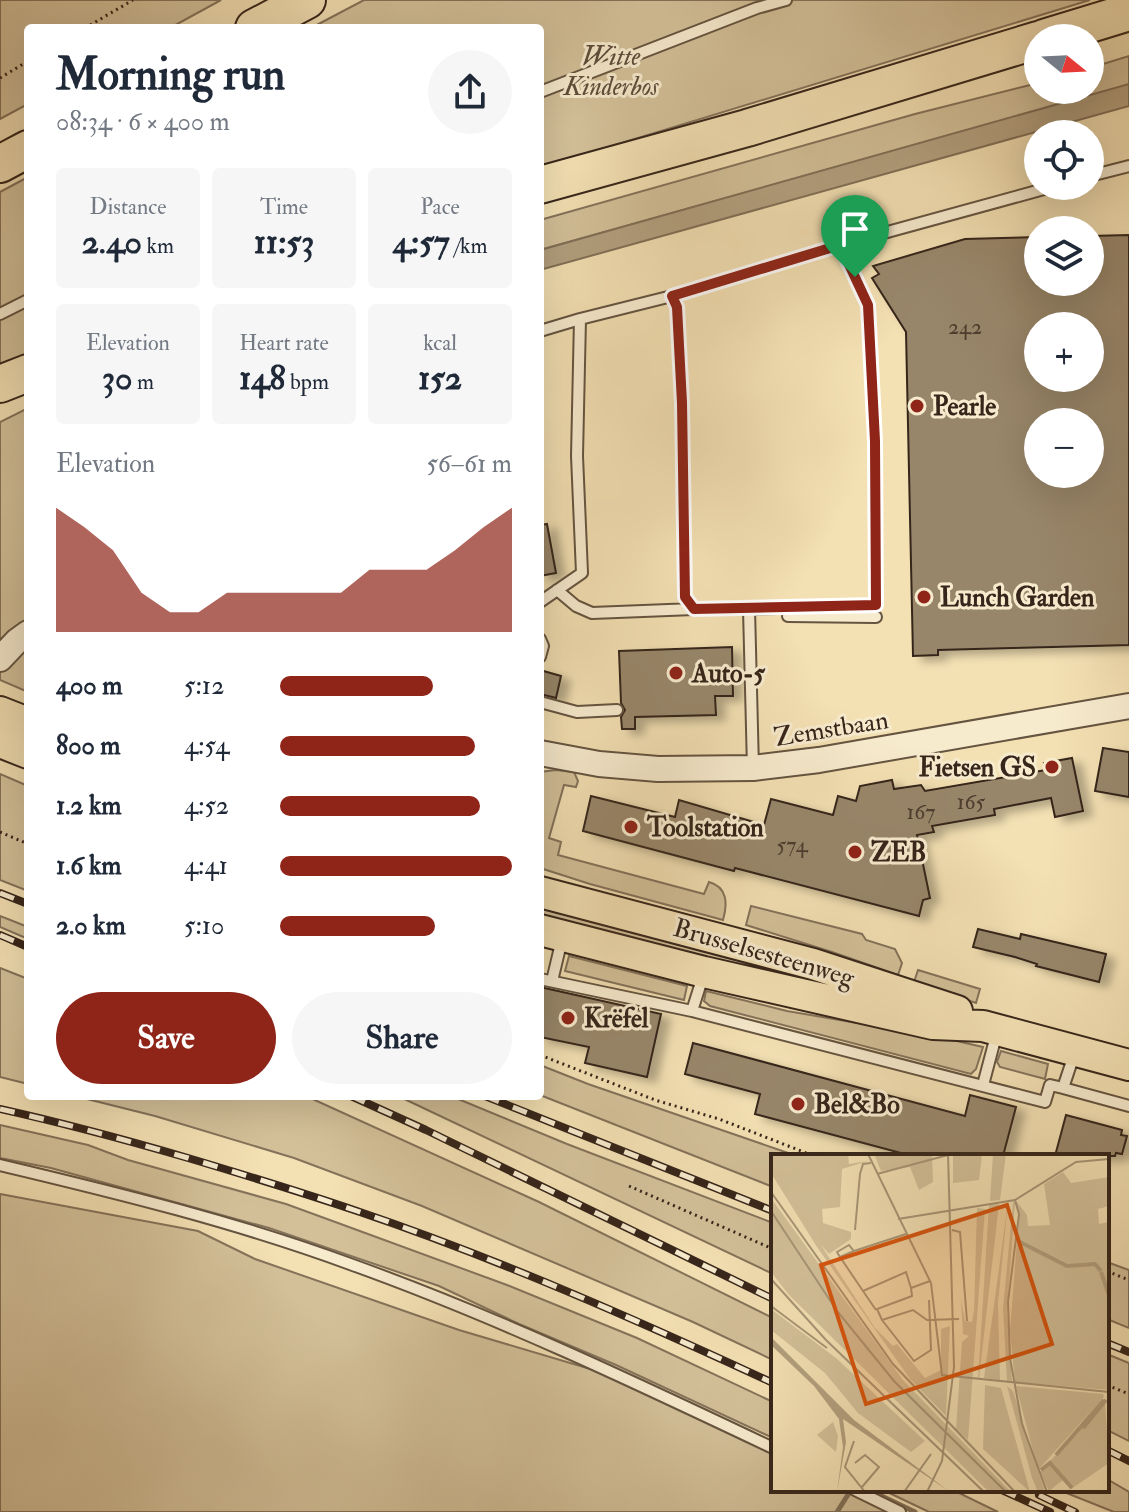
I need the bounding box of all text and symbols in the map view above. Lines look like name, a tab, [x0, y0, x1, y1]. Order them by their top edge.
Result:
north arrow	[1024, 24, 1104, 104]
map controls	[1024, 24, 1104, 488]
park label: Witte Kinderbos	[562, 41, 659, 103]
text: Morning run	[56, 48, 285, 103]
button: share	[428, 50, 512, 134]
text: 08:34 · 6 × 400 m	[56, 106, 230, 138]
button: locate	[1024, 120, 1104, 200]
text: Distance	[90, 193, 166, 221]
text: Time	[260, 193, 308, 221]
text: Pace	[420, 193, 460, 221]
pin	[821, 195, 889, 277]
icon: arrive	[833, 207, 877, 251]
button: layers	[1024, 216, 1104, 296]
text: 2.40	[82, 221, 142, 264]
text: 11:53	[254, 221, 314, 264]
text: 4:57	[392, 221, 450, 264]
text: km	[142, 232, 174, 260]
text: /km	[450, 232, 488, 260]
button: +	[1024, 312, 1104, 392]
house number: 242	[948, 313, 982, 341]
text: Elevation	[86, 329, 170, 357]
text: Heart rate	[239, 329, 329, 357]
text: kcal	[423, 329, 457, 357]
text: 30	[102, 357, 132, 400]
text: 148	[239, 357, 285, 400]
text: 152	[418, 357, 462, 400]
text: m	[132, 368, 154, 396]
text: bpm	[285, 368, 329, 396]
place label: Pearle	[933, 391, 996, 423]
marker: Pearle	[908, 397, 926, 415]
button: −	[1024, 408, 1104, 488]
text: Elevation	[56, 448, 155, 480]
text: 56–61 m	[426, 448, 512, 480]
place label: Lunch Garden	[940, 582, 1095, 614]
marker: Lunch Garden	[915, 588, 933, 606]
place label: Auto-5	[691, 658, 766, 690]
marker: Auto-5	[667, 664, 685, 682]
text: 400 m	[56, 670, 122, 702]
text: 5:12	[184, 670, 224, 702]
street label: Zemstbaan	[772, 704, 891, 754]
text: 800 m	[56, 730, 121, 762]
text: 4:54	[184, 730, 229, 762]
place label: Fietsen GS	[919, 752, 1036, 784]
marker: Fietsen GS	[1043, 758, 1061, 776]
house number: 165	[957, 788, 986, 816]
text: 1.2 km	[56, 790, 122, 822]
text: 4:52	[184, 790, 229, 822]
house number: 167	[907, 798, 935, 826]
place label: Toolstation	[646, 812, 764, 844]
marker: Toolstation	[622, 818, 640, 836]
house number: 574	[776, 831, 809, 859]
place label: ZEB	[871, 837, 926, 869]
marker: ZEB	[846, 843, 864, 861]
text: 1.6 km	[56, 850, 121, 882]
text: 4:41	[184, 850, 228, 882]
text: 2.0 km	[56, 910, 126, 942]
text: 5:10	[184, 910, 224, 942]
street label: Brusselsesteenweg	[669, 912, 859, 994]
button: Save	[56, 992, 276, 1084]
button: Share	[292, 992, 512, 1084]
place label: Krëfel	[584, 1003, 649, 1035]
marker: Krëfel	[559, 1009, 577, 1027]
place label: Bel&Bo	[814, 1089, 900, 1121]
marker: Bel&Bo	[789, 1095, 807, 1113]
inset map	[771, 1154, 1109, 1492]

